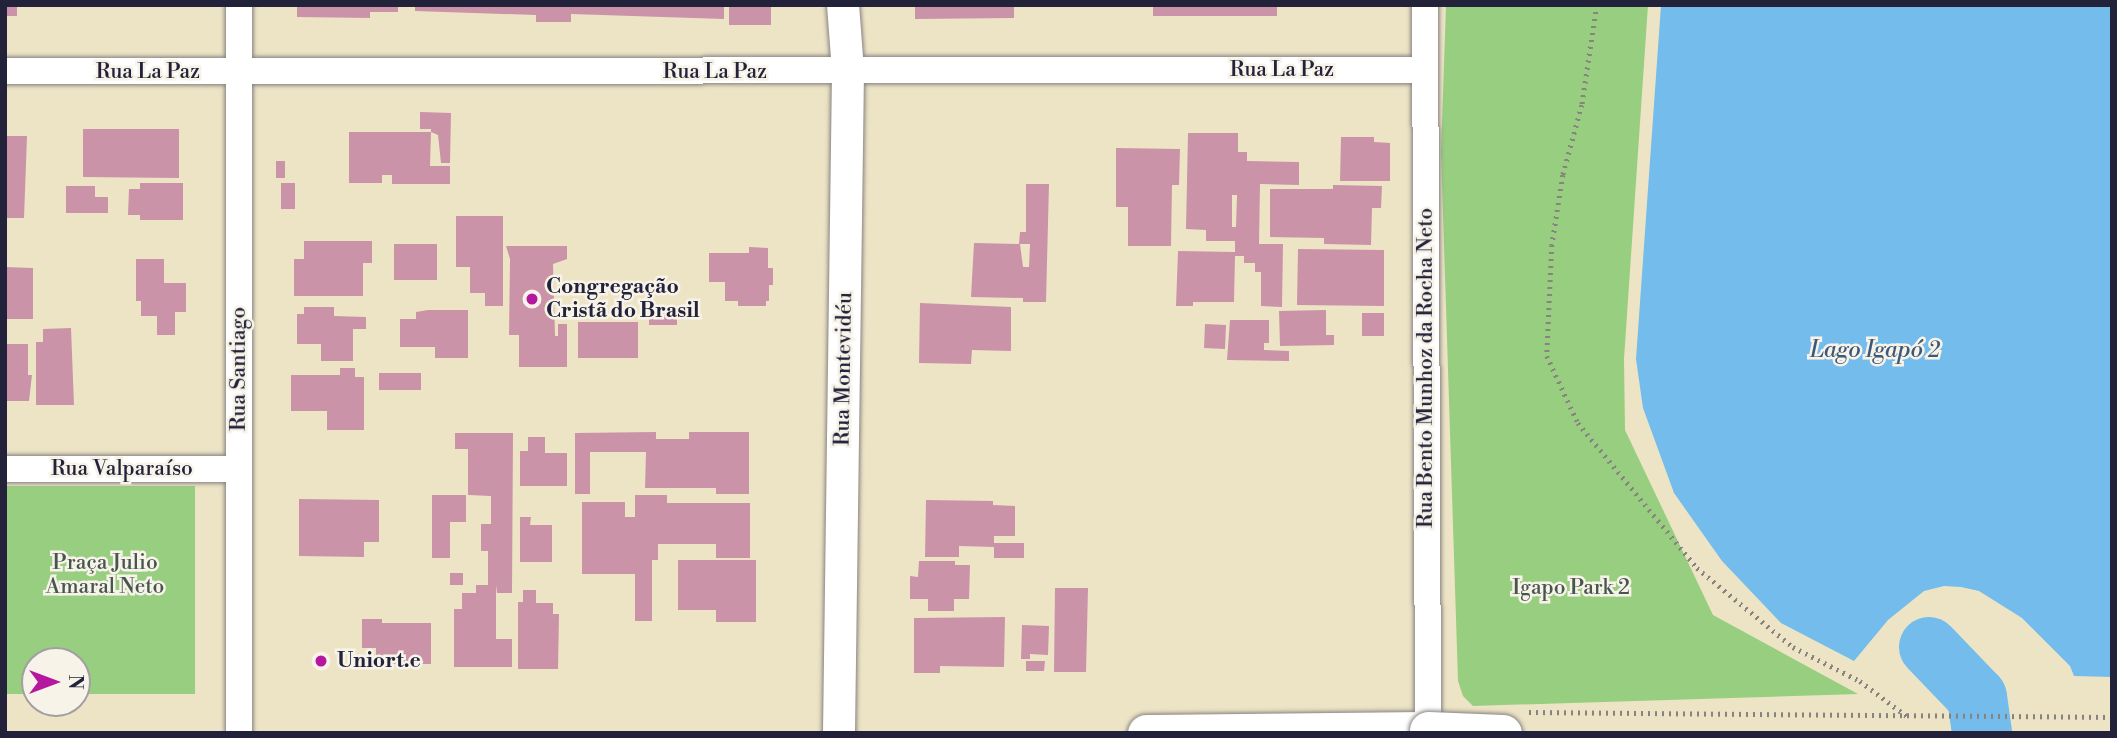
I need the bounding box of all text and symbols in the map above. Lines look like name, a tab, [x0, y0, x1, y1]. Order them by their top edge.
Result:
street label: Rua La Paz	[1230, 57, 1334, 83]
street label: Rua La Paz	[96, 59, 200, 85]
street label: Rua La Paz	[663, 59, 767, 85]
street label: Rua Bento Munhoz da Rocha Neto	[1413, 208, 1439, 528]
place label: Congregação Cristã do Brasil	[546, 274, 700, 324]
marker: Congregação Cristã do Brasil	[524, 291, 540, 307]
street label: Rua Montevidéu	[830, 292, 858, 446]
street label: Rua Santiago	[226, 307, 252, 431]
water label: Lago Igapó 2	[1810, 336, 1940, 364]
street label: Rua Valparaíso	[51, 456, 193, 482]
park label: Praça Julio Amaral Neto	[46, 550, 164, 600]
park label: Igapo Park 2	[1512, 575, 1630, 601]
north arrow	[21, 647, 91, 717]
place label: Uniort.e	[337, 648, 421, 674]
marker: Uniort.e	[311, 651, 331, 671]
text: N	[63, 674, 87, 690]

